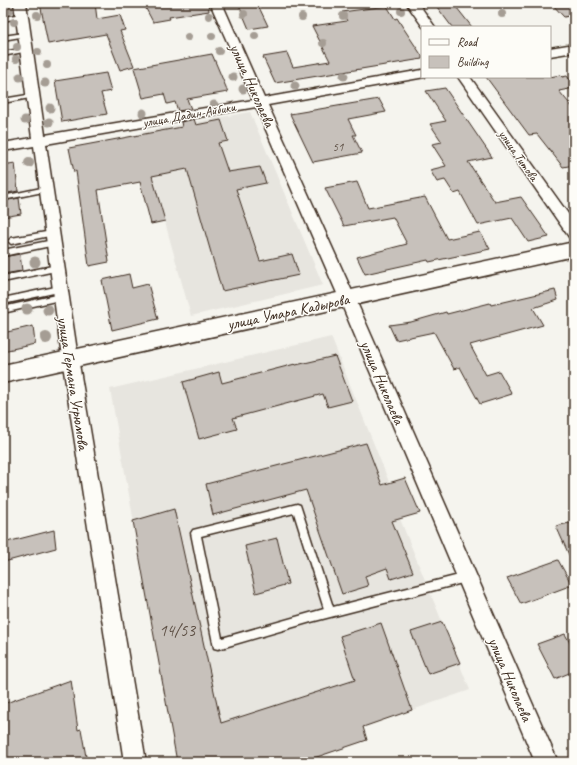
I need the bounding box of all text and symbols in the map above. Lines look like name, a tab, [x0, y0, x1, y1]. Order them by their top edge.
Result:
legend	[421, 26, 551, 78]
text: Road	[457, 34, 479, 50]
street label: улица Николаева	[224, 40, 280, 132]
text: Building	[457, 54, 489, 70]
street label: улица Дадин-Айбики	[141, 99, 238, 131]
street label: улица Титова	[494, 126, 543, 186]
house number: 51	[333, 139, 344, 155]
street label: улица Умара Кадырова	[225, 289, 352, 335]
street label: улица Германа Угрюмова	[52, 314, 94, 453]
street label: улица Николаева	[355, 337, 409, 429]
house number: 14/53	[159, 620, 196, 641]
street label: улица Николаева	[483, 634, 537, 726]

